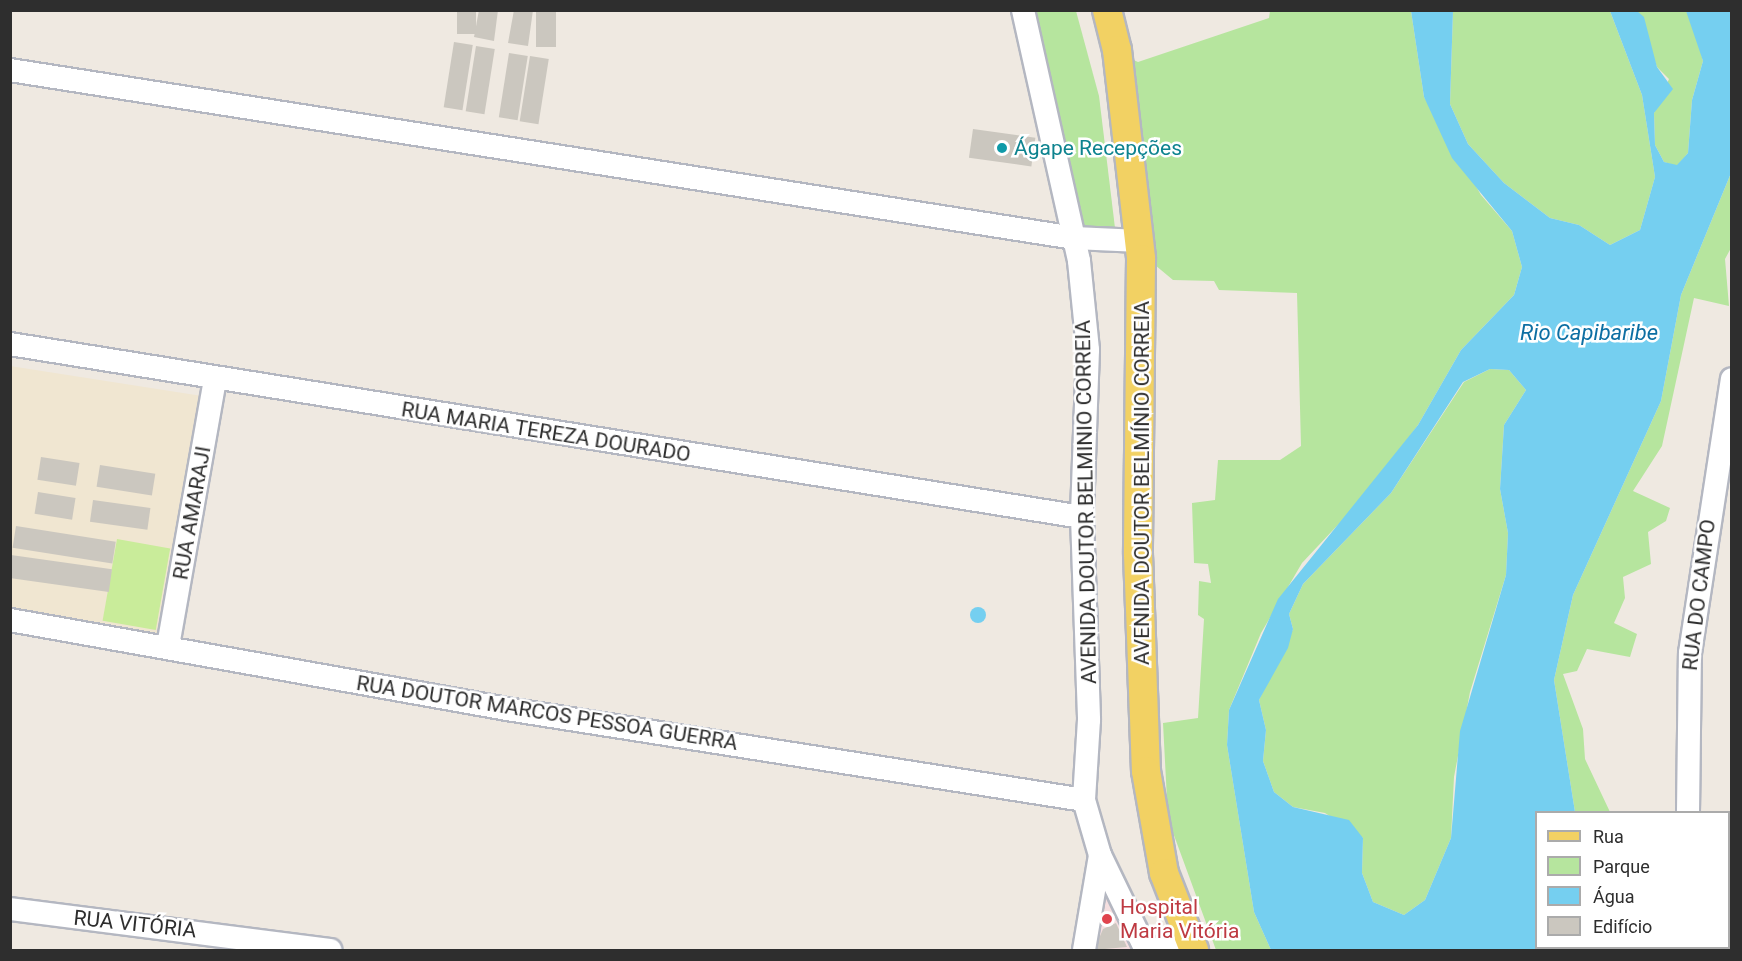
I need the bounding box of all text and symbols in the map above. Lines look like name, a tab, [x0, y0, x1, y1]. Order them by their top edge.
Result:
place label: Ágape Recepções	[1014, 135, 1182, 161]
marker: Ágape Recepções	[995, 141, 1009, 155]
street label: AVENIDA DOUTOR BELMÍNIO CORREIA	[1129, 301, 1155, 665]
street label: AVENIDA DOUTOR BELMINIO CORREIA	[1070, 320, 1102, 684]
water label: Rio Capibaribe	[1520, 320, 1658, 346]
street label: RUA MARIA TEREZA DOURADO	[399, 397, 693, 467]
street label: RUA AMARAJI	[168, 444, 216, 582]
street label: RUA DO CAMPO	[1677, 518, 1721, 672]
street label: RUA DOUTOR MARCOS PESSOA GUERRA	[355, 670, 739, 756]
legend	[1535, 811, 1730, 949]
text: Rua	[1593, 826, 1624, 847]
text: Parque	[1593, 856, 1650, 877]
text: Água	[1593, 886, 1635, 907]
place label: Hospital Maria Vitória	[1120, 894, 1239, 944]
street label: RUA VITÓRIA	[72, 905, 198, 943]
marker: Hospital Maria Vitória	[1098, 910, 1116, 928]
text: Edifício	[1593, 916, 1652, 937]

